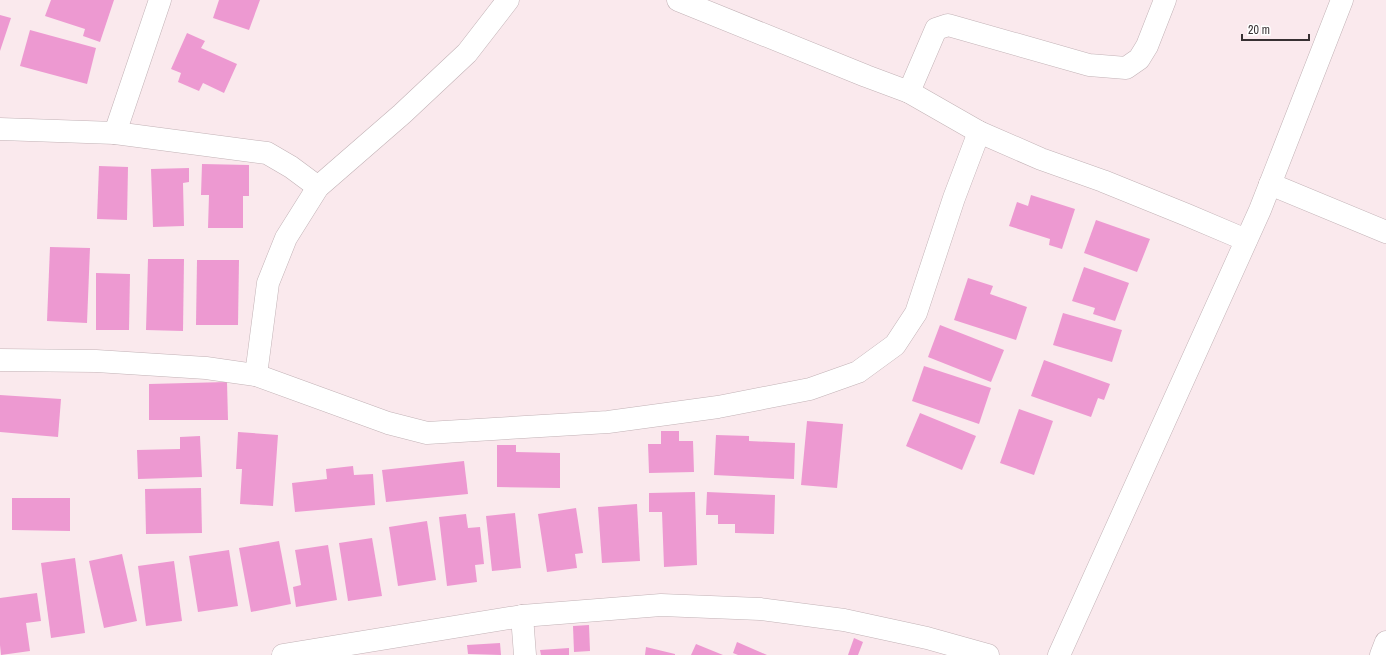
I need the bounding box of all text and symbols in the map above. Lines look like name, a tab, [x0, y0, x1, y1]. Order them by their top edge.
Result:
scale bar	[1242, 16, 1309, 42]
text: 20 m	[1248, 22, 1270, 38]

